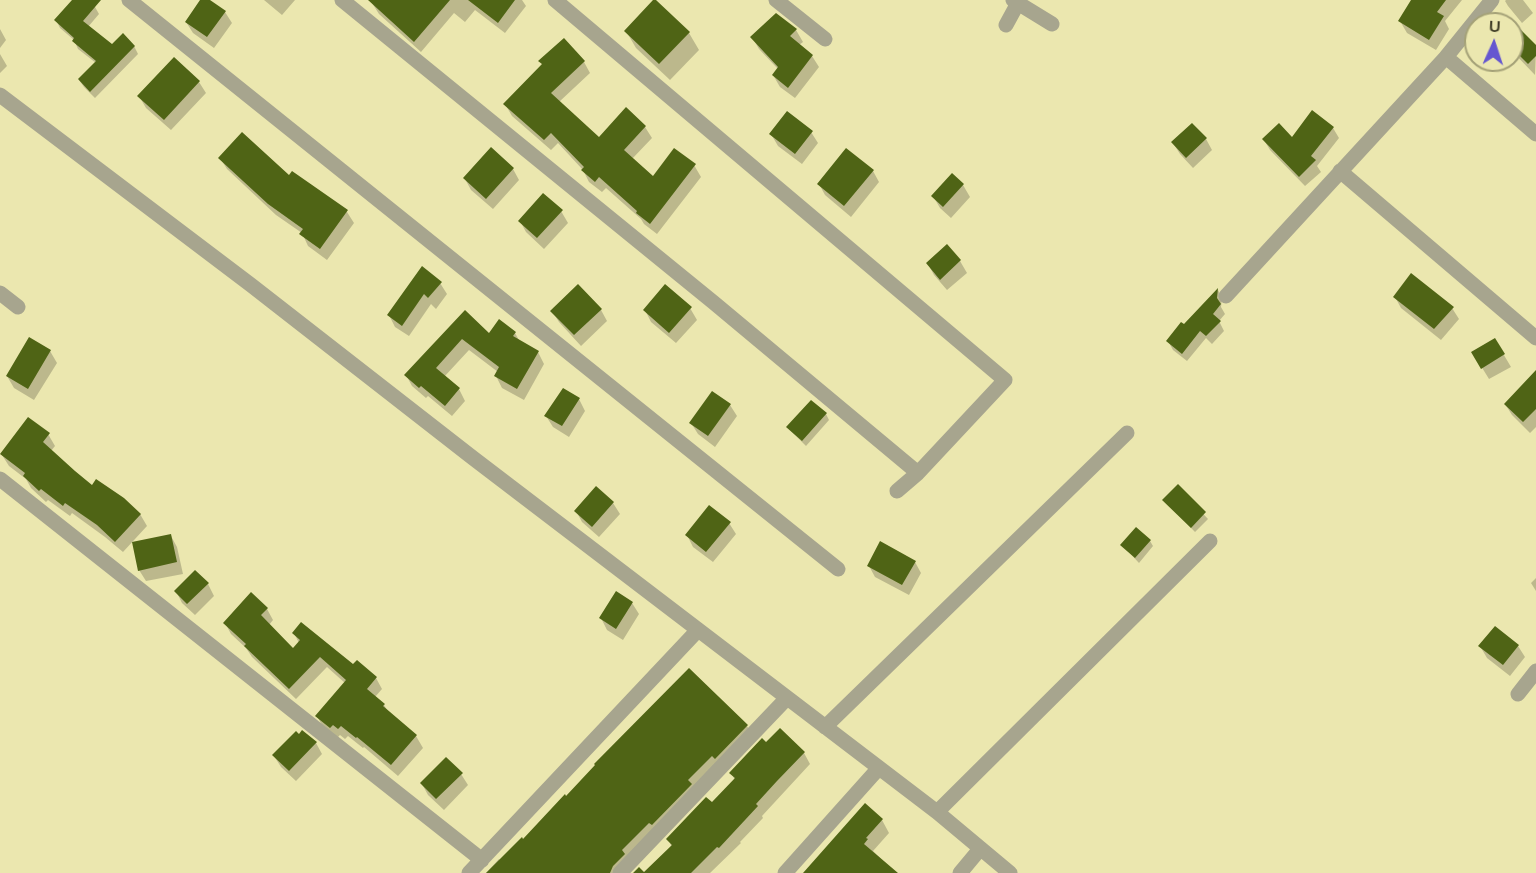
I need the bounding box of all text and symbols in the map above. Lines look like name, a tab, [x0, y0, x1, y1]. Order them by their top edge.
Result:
north arrow	[1464, 12, 1524, 72]
text: U	[1488, 16, 1501, 36]

